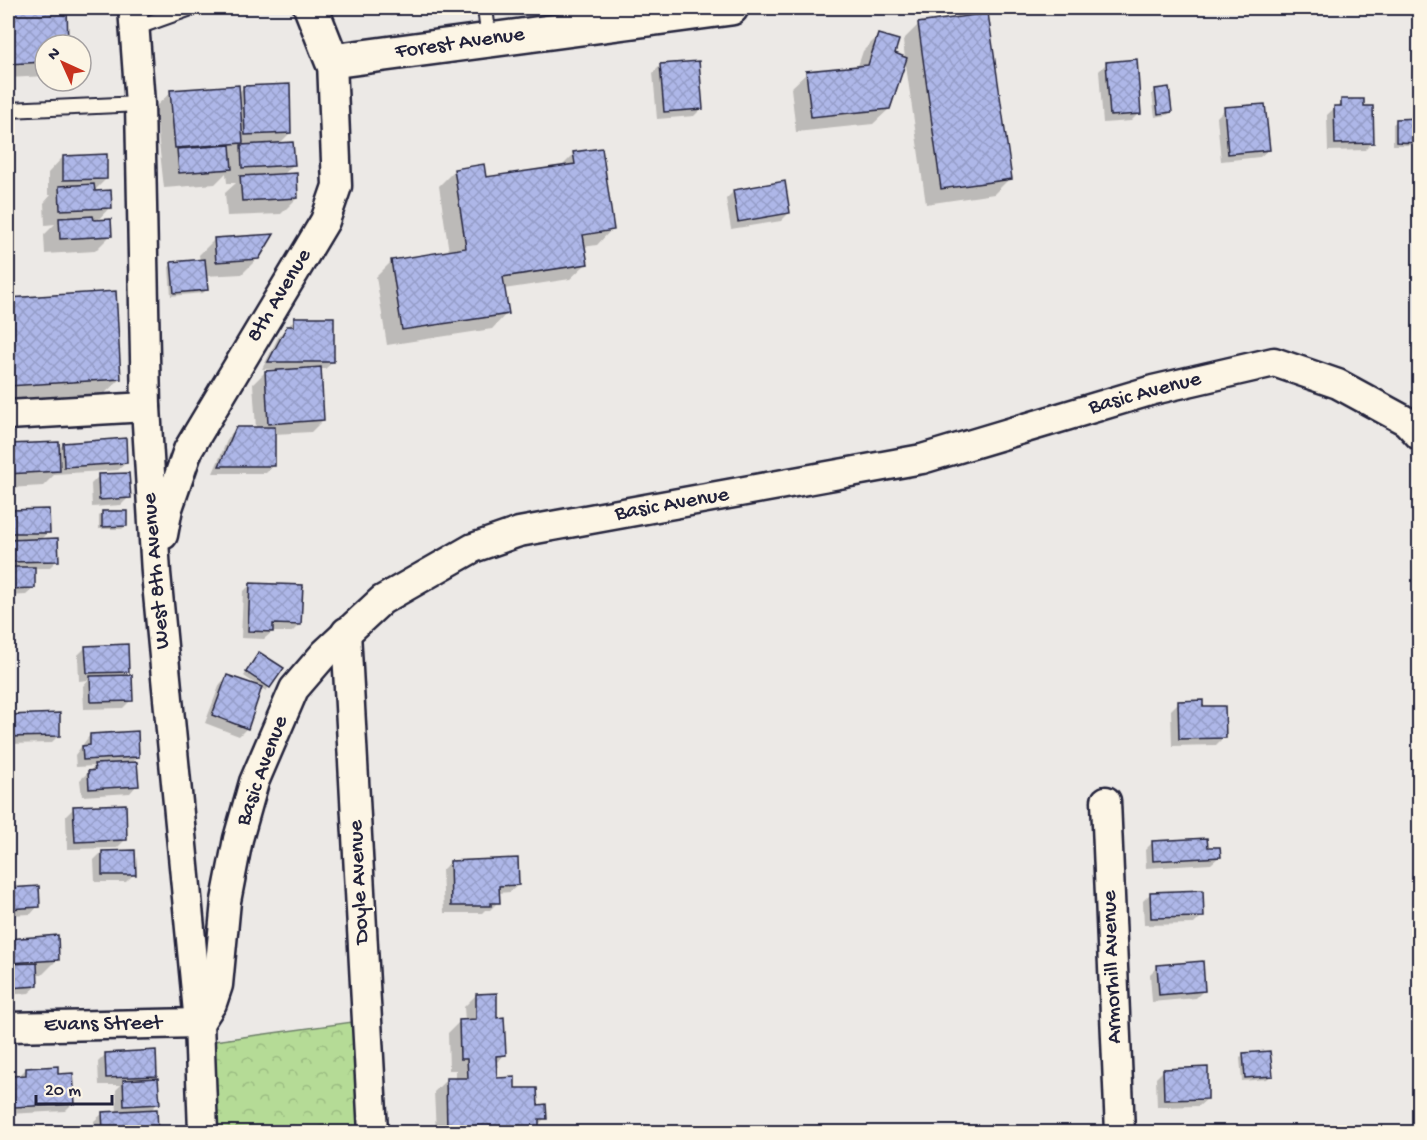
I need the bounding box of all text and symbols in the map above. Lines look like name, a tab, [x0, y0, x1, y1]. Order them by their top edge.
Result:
street label: Forest Avenue	[393, 22, 527, 66]
north arrow	[33, 33, 93, 93]
text: N	[44, 44, 66, 65]
street label: 8th Avenue	[242, 244, 318, 347]
street label: Basic Avenue	[1085, 366, 1205, 422]
street label: Basic Avenue	[612, 482, 732, 528]
street label: West 8th Avenue	[137, 491, 177, 650]
street label: Basic Avenue	[231, 712, 295, 831]
street label: Doyle Avenue	[344, 819, 376, 947]
street label: Armorhill Avenue	[1097, 889, 1129, 1044]
street label: Evans Street	[44, 1011, 164, 1039]
scale bar	[36, 1068, 112, 1106]
text: 20 m	[45, 1081, 81, 1102]

